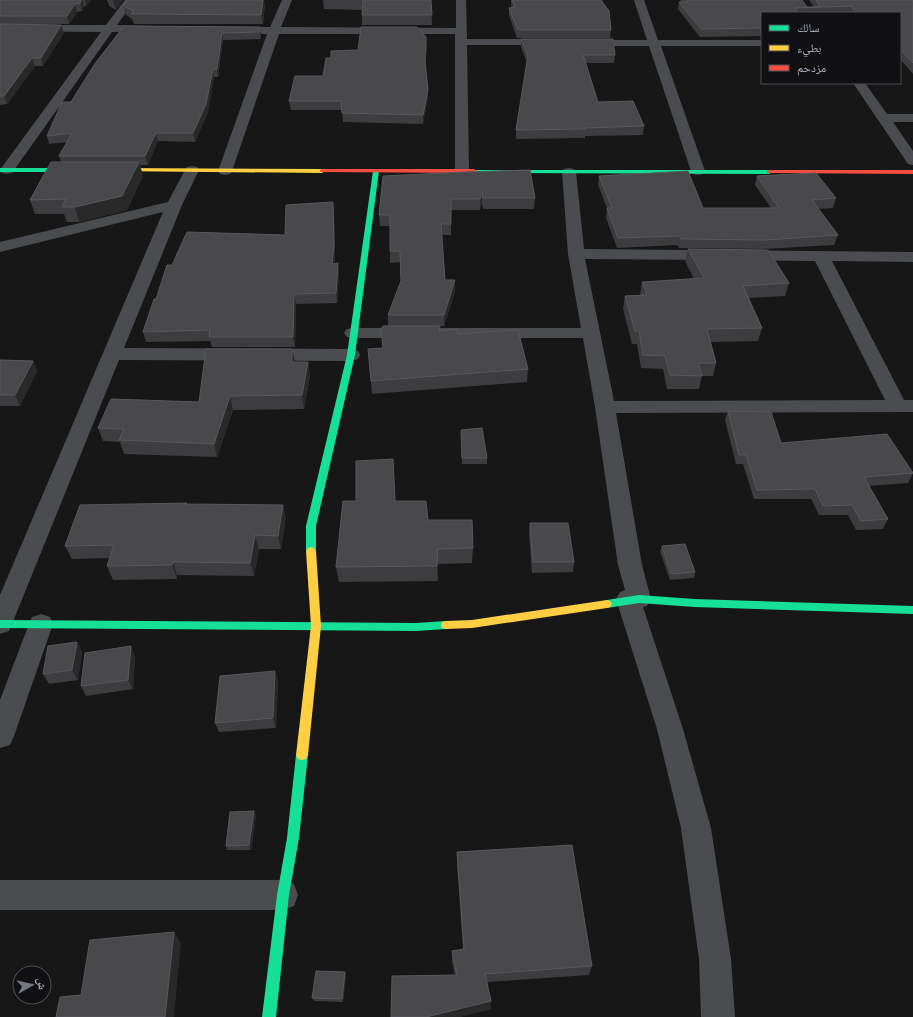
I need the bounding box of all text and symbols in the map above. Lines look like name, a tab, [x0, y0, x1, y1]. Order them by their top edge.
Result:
legend	[761, 12, 901, 84]
text: سالك	[797, 21, 819, 35]
text: بطيء	[797, 41, 821, 58]
text: مزدحم	[797, 61, 826, 76]
north arrow	[12, 965, 52, 1005]
text: ش	[33, 977, 49, 991]

